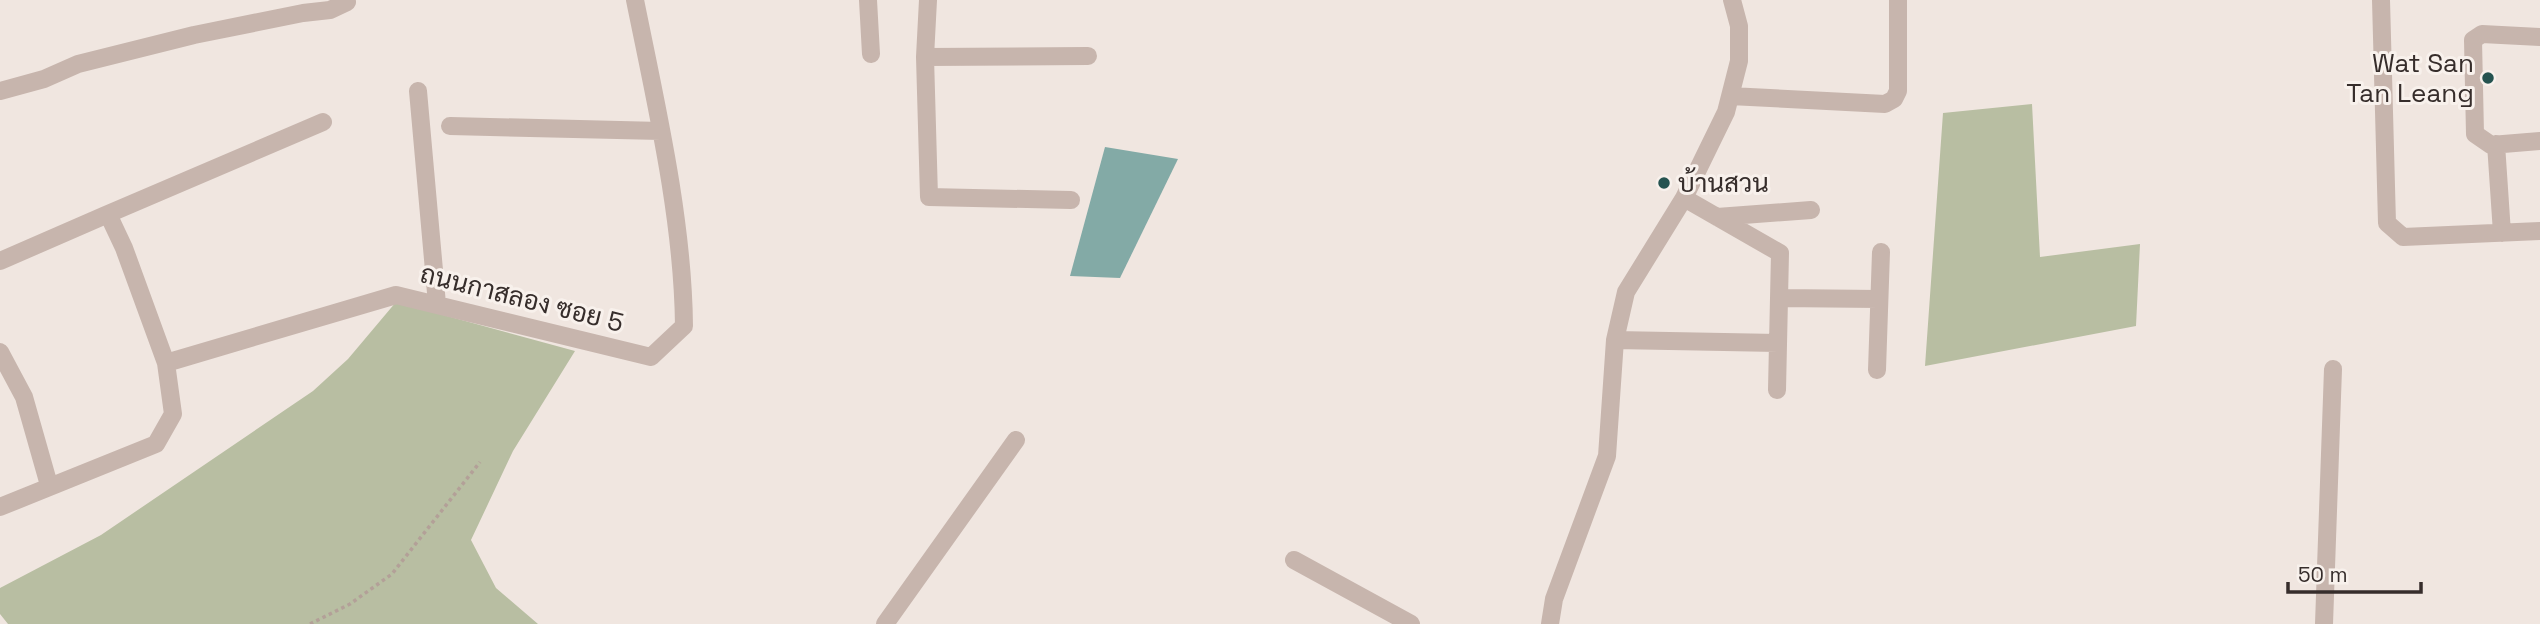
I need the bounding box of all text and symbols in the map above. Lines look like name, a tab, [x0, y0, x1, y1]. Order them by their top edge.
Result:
place label: Wat San Tan Leang	[2346, 46, 2474, 110]
marker: Wat San Tan Leang	[2480, 70, 2496, 86]
place label: บ้านสวน	[1678, 166, 1769, 200]
marker: บ้านสวน	[1656, 175, 1672, 191]
street label: ถนนกาสลอง ซอย 5	[417, 256, 627, 340]
scale bar	[2288, 550, 2421, 594]
text: 50 m	[2298, 561, 2348, 588]

